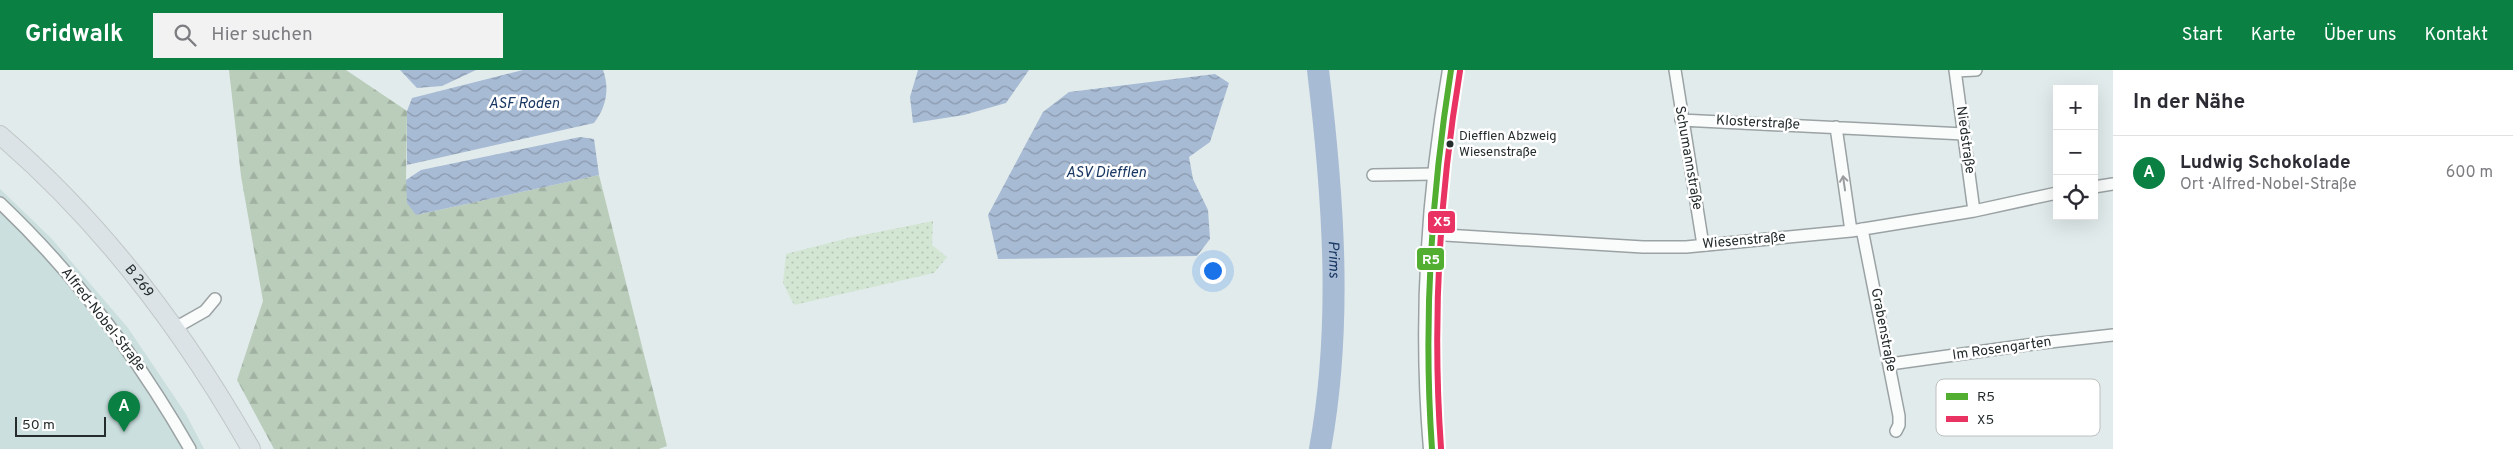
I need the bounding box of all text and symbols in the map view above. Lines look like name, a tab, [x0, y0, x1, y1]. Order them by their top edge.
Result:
search box	[153, 13, 503, 58]
text: Gridwalk	[25, 20, 123, 50]
icon: search	[171, 21, 199, 49]
text: Hier suchen	[211, 23, 313, 47]
text: Start	[2182, 24, 2223, 47]
text: Karte	[2251, 24, 2296, 47]
text: Über uns	[2324, 24, 2396, 47]
text: Kontakt	[2424, 24, 2488, 47]
map controls	[2053, 85, 2098, 220]
button: +	[2053, 85, 2098, 130]
text: In der Nähe	[2133, 89, 2245, 116]
water label: ASF Roden	[489, 95, 559, 114]
street label: Schumannstraße	[1670, 105, 1706, 211]
street label: Niedstraße	[1952, 105, 1978, 175]
street label: Klosterstraße	[1716, 112, 1800, 134]
place label: Diefflen Abzweig Wiesenstraße	[1459, 129, 1557, 161]
button: −	[2053, 130, 2098, 175]
marker: Diefflen Abzweig Wiesenstraße	[1445, 139, 1455, 149]
text: Ludwig Schokolade	[2180, 151, 2350, 175]
text: A	[2143, 163, 2155, 183]
text: 600 m	[2446, 163, 2493, 183]
water label: ASV Diefflen	[1066, 164, 1146, 183]
one-way arrow	[1839, 175, 1849, 191]
button: locate	[2053, 175, 2098, 220]
text: Ort · Alfred-Nobel-Straße	[2180, 175, 2357, 195]
line badge: X5	[1427, 210, 1456, 234]
text: X5	[1433, 214, 1451, 231]
street label: Wiesenstraße	[1702, 229, 1786, 253]
water label: Prims	[1323, 240, 1343, 278]
line badge: R5	[1416, 247, 1445, 271]
text: R5	[1422, 252, 1440, 269]
your location	[1200, 258, 1226, 284]
street label: B 269	[121, 261, 157, 301]
street label: Alfred-Nobel-Straße	[57, 265, 149, 375]
street label: Grabenstraße	[1867, 287, 1899, 373]
street label: Im Rosengarten	[1951, 334, 2053, 364]
legend	[1936, 379, 2100, 436]
text: R5	[1977, 389, 1995, 406]
pin: A	[108, 391, 140, 432]
text: X5	[1977, 412, 1994, 429]
scale bar	[15, 414, 106, 437]
text: 50 m	[22, 417, 55, 434]

